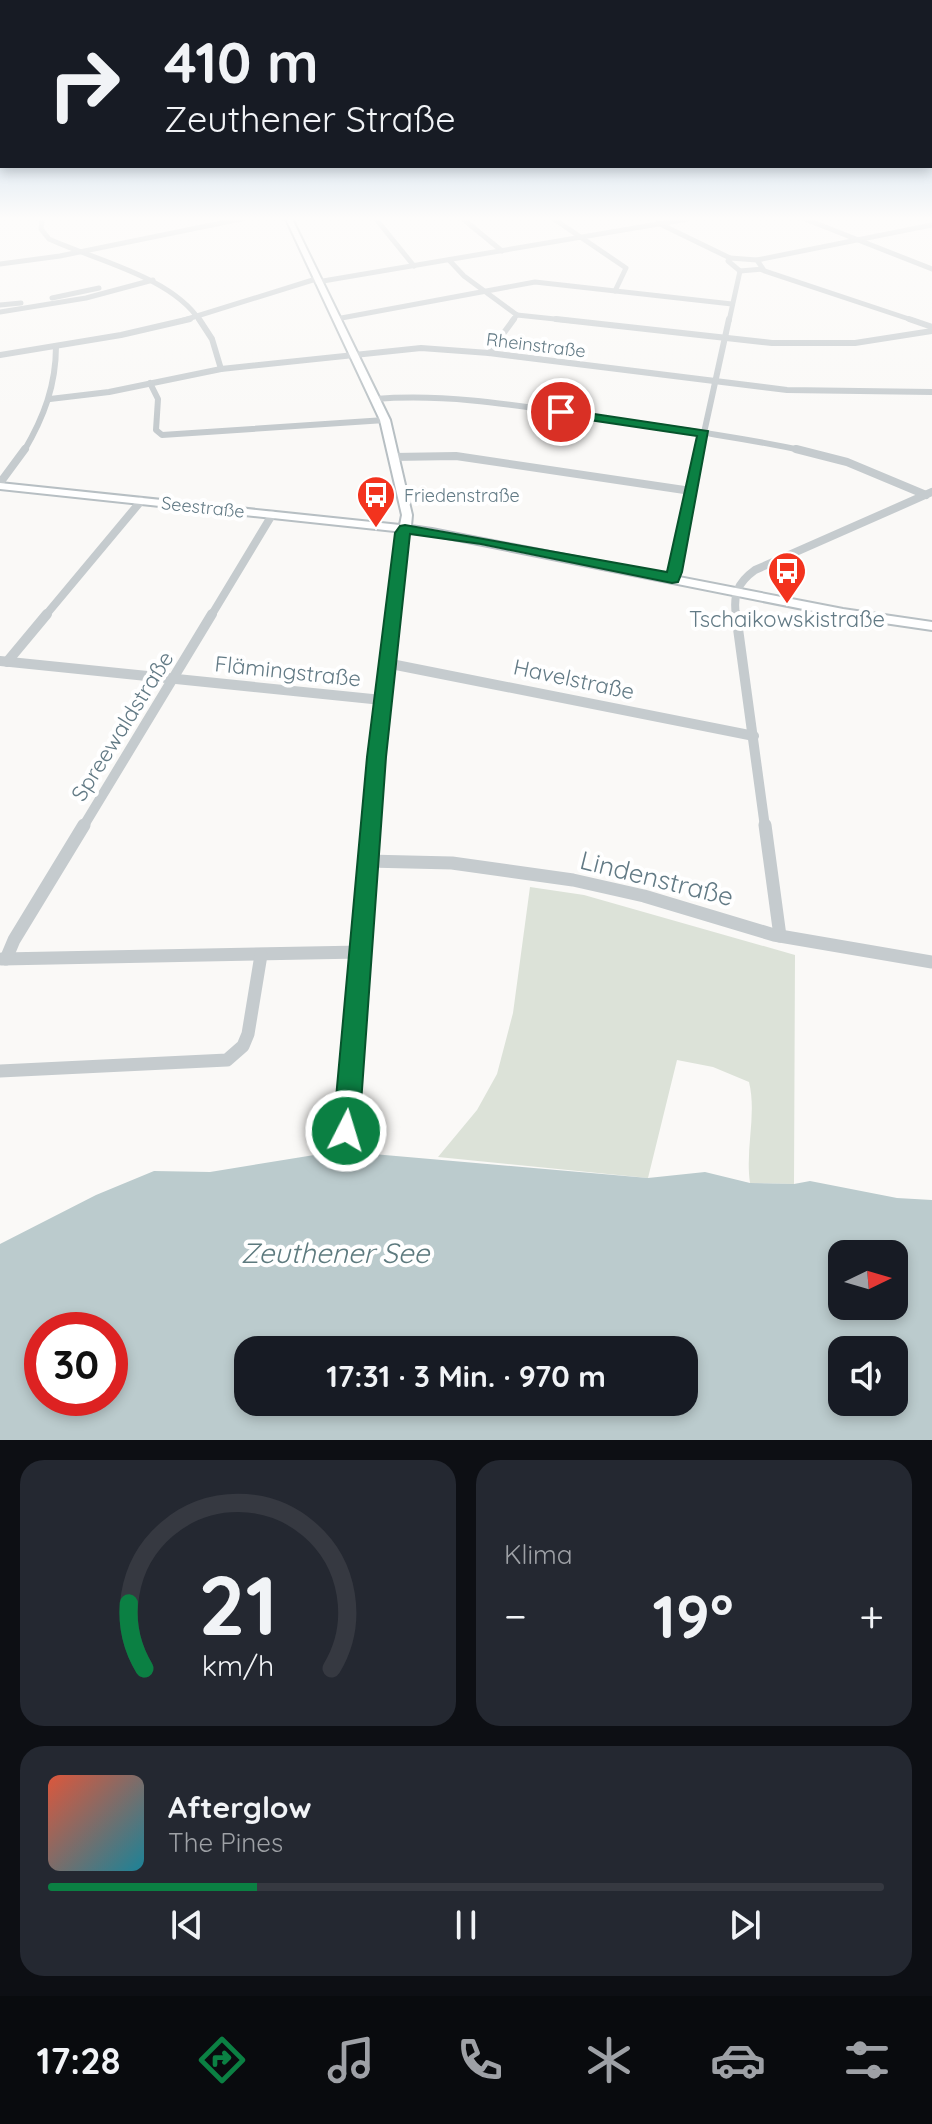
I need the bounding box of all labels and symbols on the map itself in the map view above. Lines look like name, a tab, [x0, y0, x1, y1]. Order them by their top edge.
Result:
street label: Rheinstraße	[485, 327, 587, 363]
pin	[527, 378, 595, 446]
bus stop icon: Friedenstraße	[355, 474, 397, 529]
place label: Friedenstraße	[404, 484, 520, 507]
street label: Seestraße	[160, 491, 246, 523]
bus stop icon: Tschaikowskistraße	[766, 550, 808, 605]
place label: Tschaikowskistraße	[689, 605, 885, 633]
street label: Spreewaldstraße	[65, 646, 179, 806]
street label: Flämingstraße	[213, 649, 363, 693]
street label: Havelstraße	[511, 653, 637, 705]
street label: Lindenstraße	[577, 843, 737, 913]
position arrow	[304, 1089, 388, 1173]
water label: Zeuthener See	[241, 1235, 431, 1270]
north arrow	[828, 1240, 908, 1320]
speed limit sign: 30	[24, 1312, 128, 1416]

